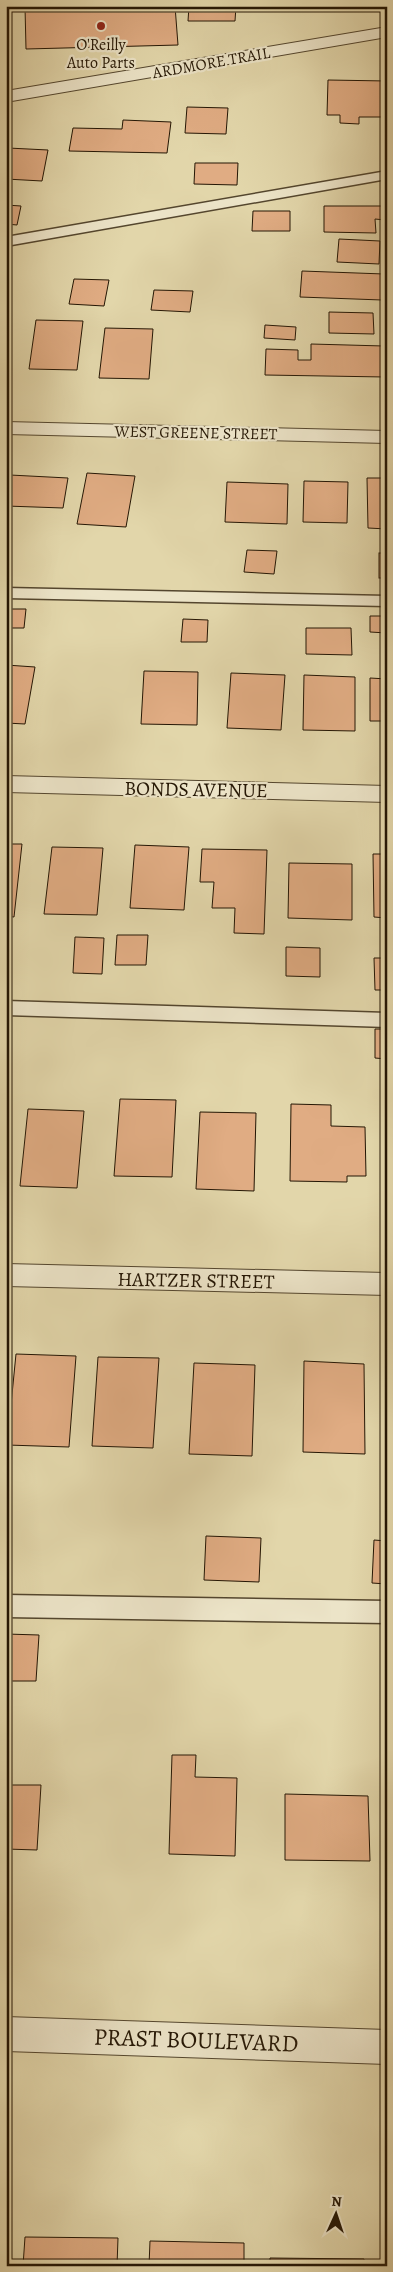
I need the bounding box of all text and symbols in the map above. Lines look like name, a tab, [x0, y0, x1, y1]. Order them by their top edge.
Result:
marker: O'Reilly Auto Parts	[95, 20, 107, 32]
place label: O'Reilly Auto Parts	[66, 34, 135, 74]
street label: ARDMORE TRAIL	[150, 42, 273, 84]
street label: WEST GREENE STREET	[113, 421, 278, 445]
street label: BONDS AVENUE	[124, 775, 268, 804]
street label: HARTZER STREET	[117, 1266, 275, 1295]
street label: PRAST BOULEVARD	[93, 2020, 299, 2060]
north arrow	[310, 2190, 360, 2240]
text: N	[331, 2192, 342, 2211]

